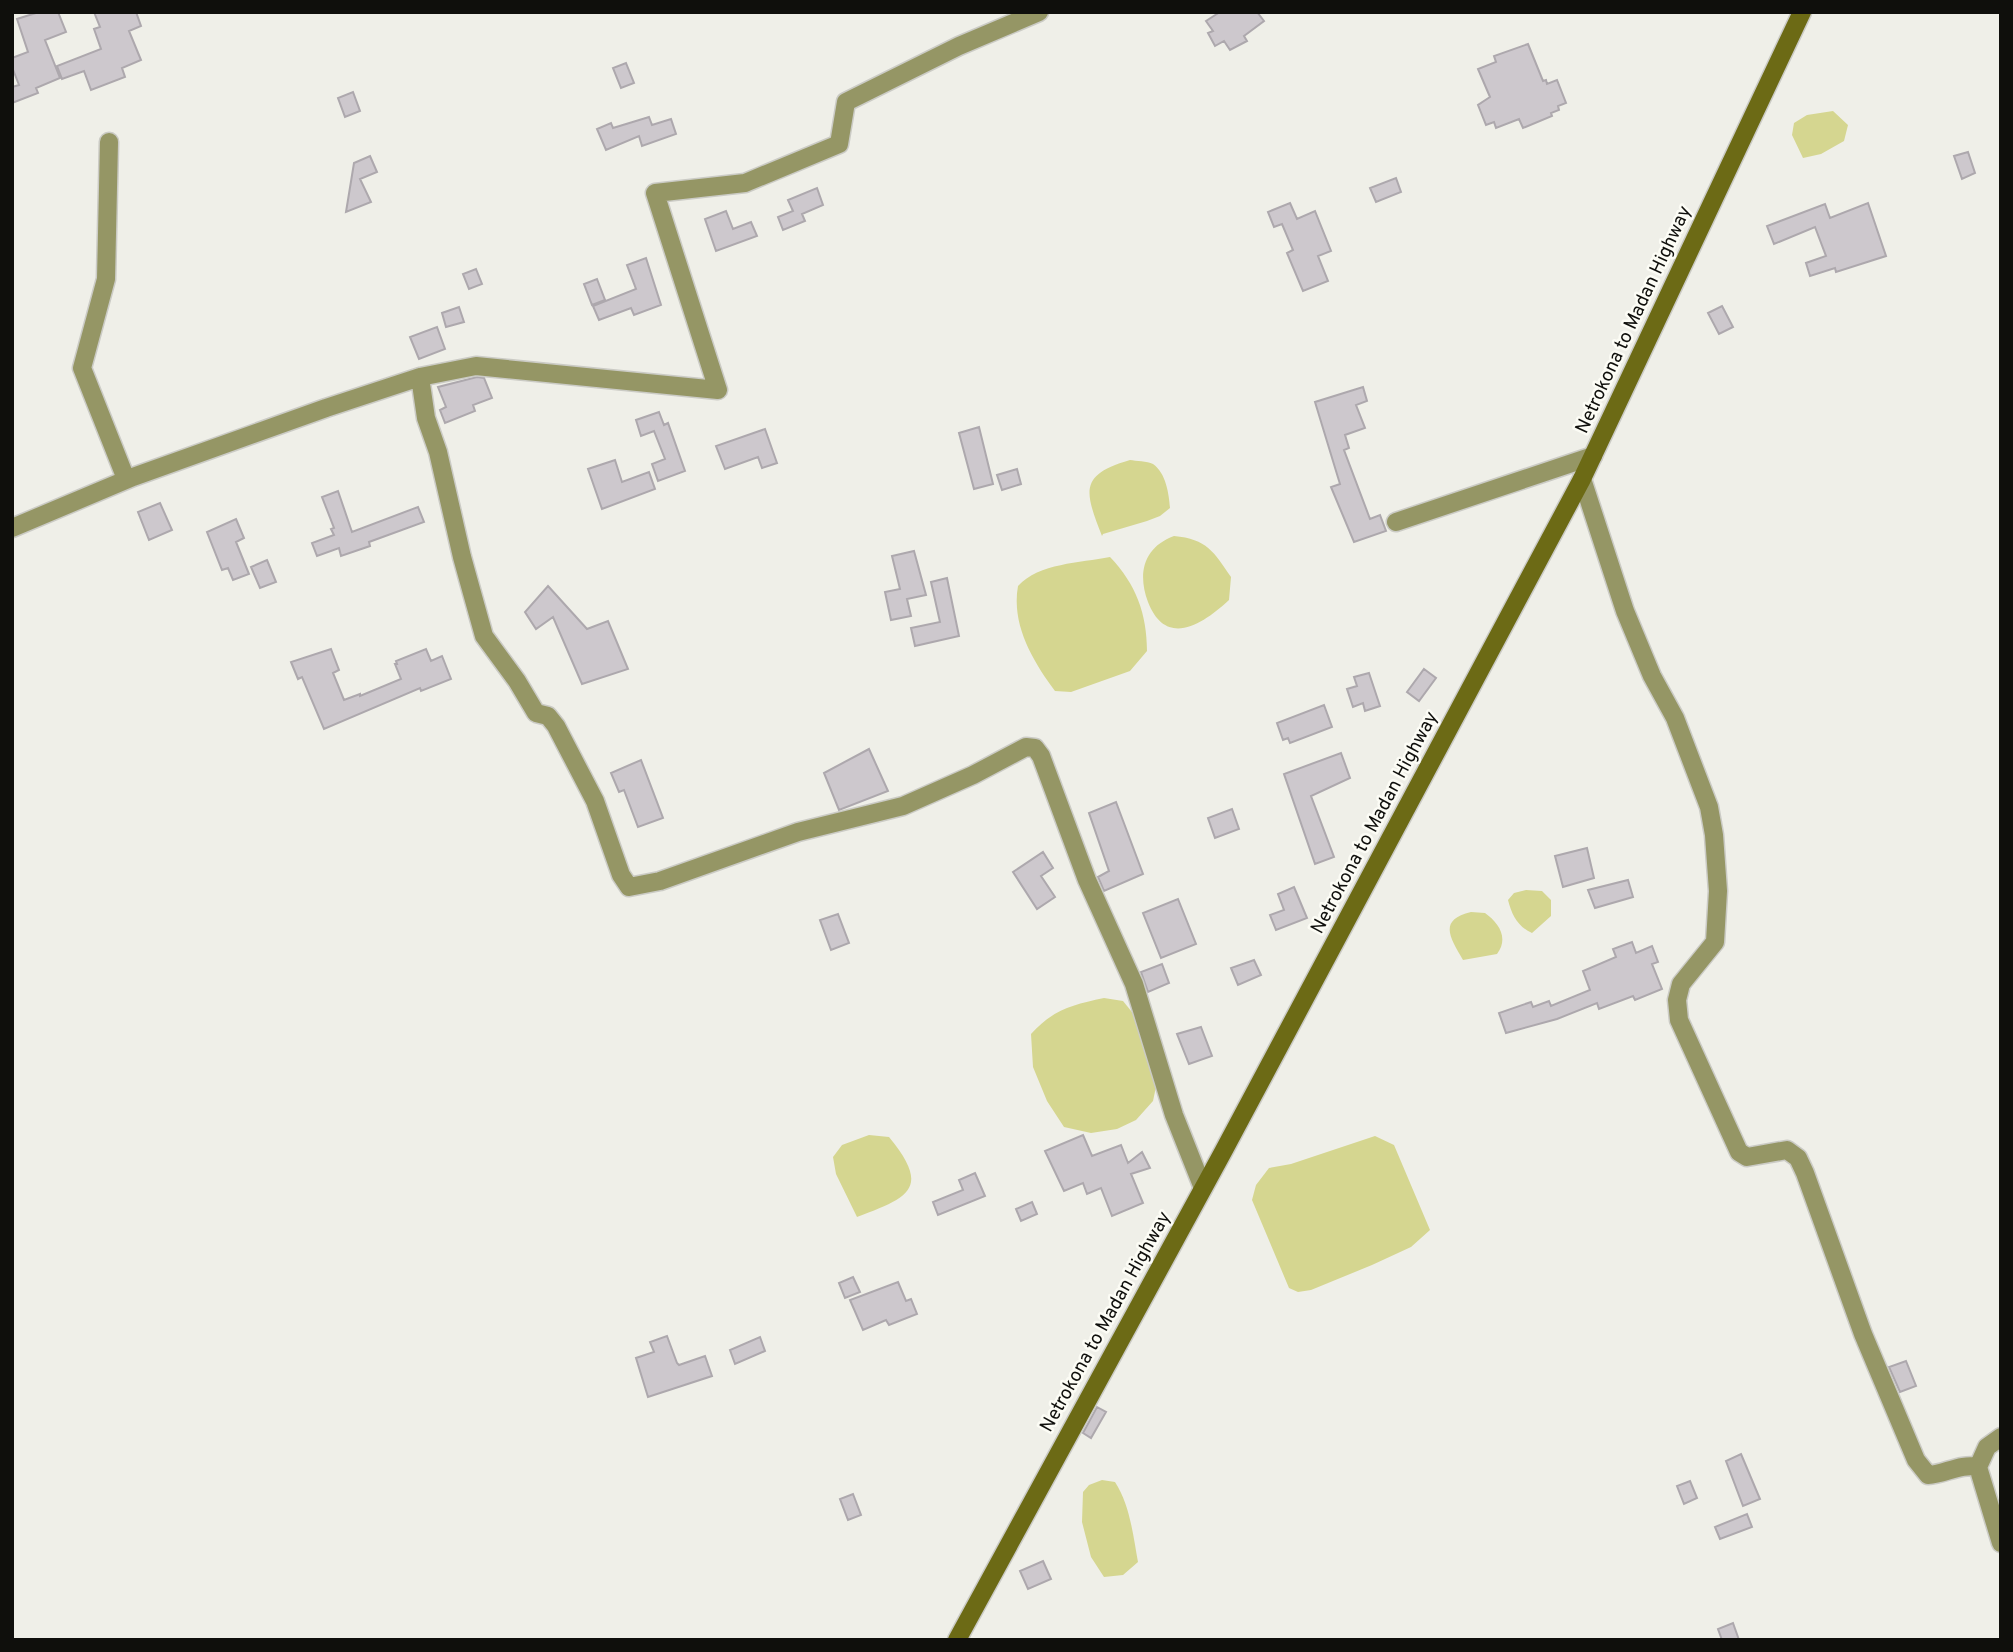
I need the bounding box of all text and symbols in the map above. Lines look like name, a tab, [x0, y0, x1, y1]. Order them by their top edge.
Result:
street label: Netrokona to Madan Highway	[1571, 202, 1697, 438]
street label: Netrokona to Madan Highway	[1306, 708, 1444, 938]
street label: Netrokona to Madan Highway	[1035, 1207, 1177, 1437]

